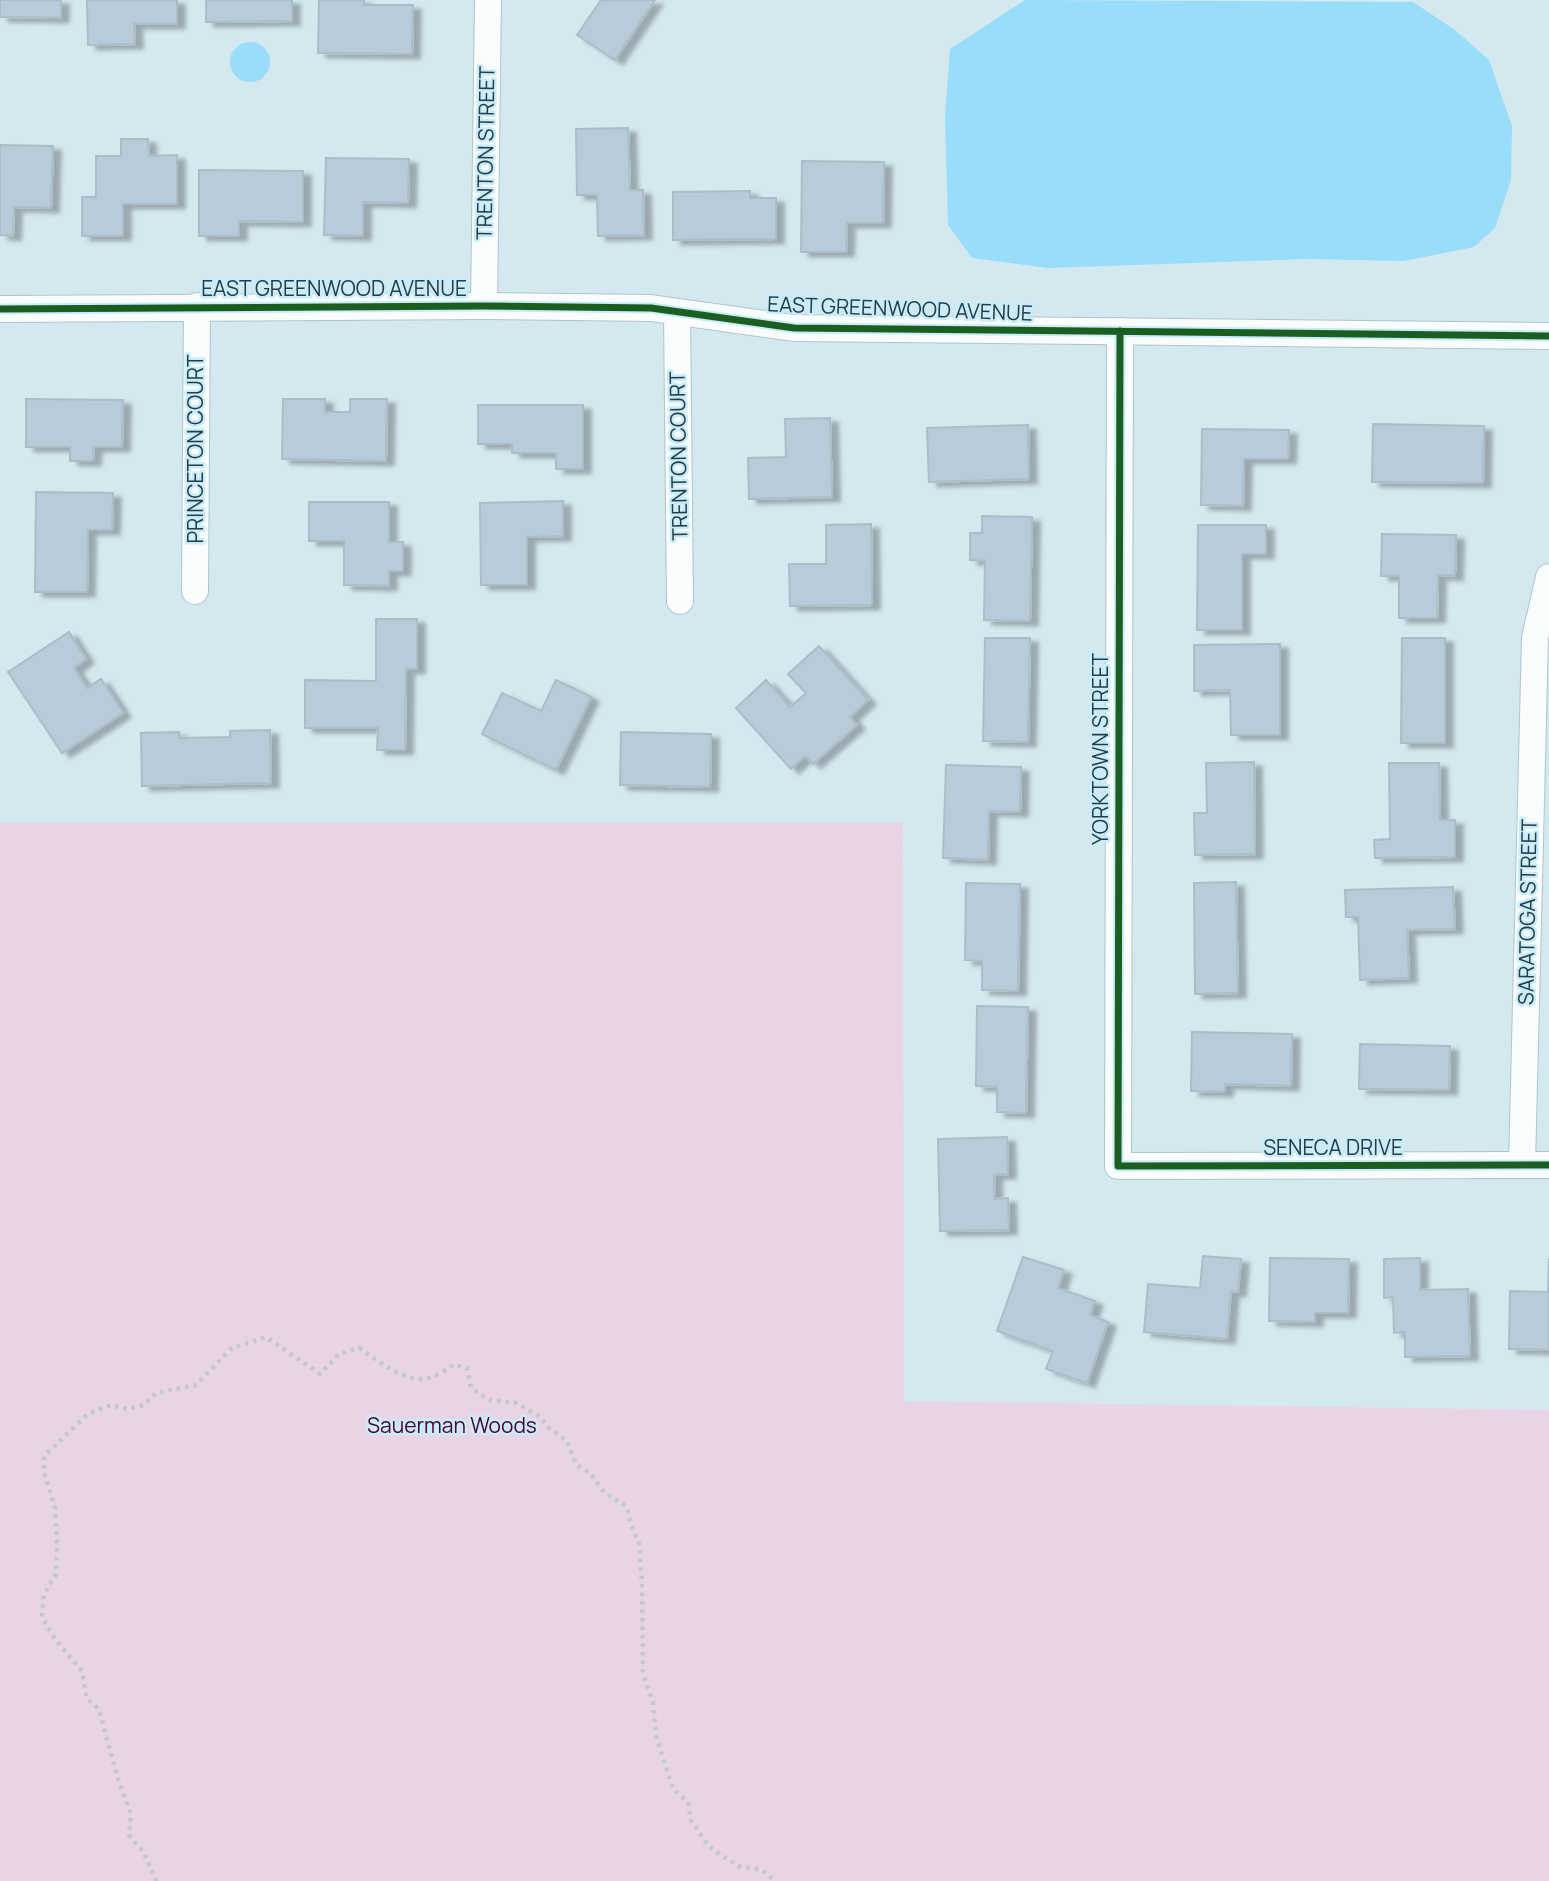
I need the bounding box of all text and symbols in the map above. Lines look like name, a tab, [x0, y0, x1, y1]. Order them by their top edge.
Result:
street label: TRENTON STREET	[469, 65, 501, 240]
street label: EAST GREENWOOD AVENUE	[201, 274, 467, 302]
street label: EAST GREENWOOD AVENUE	[767, 289, 1033, 327]
street label: PRINCETON COURT	[181, 354, 209, 544]
street label: TRENTON COURT	[663, 371, 693, 541]
street label: YORKTOWN STREET	[1086, 652, 1114, 845]
street label: SARATOGA STREET	[1511, 818, 1543, 1005]
street label: SENECA DRIVE	[1263, 1133, 1403, 1161]
park label: Sauerman Woods	[367, 1411, 537, 1439]

